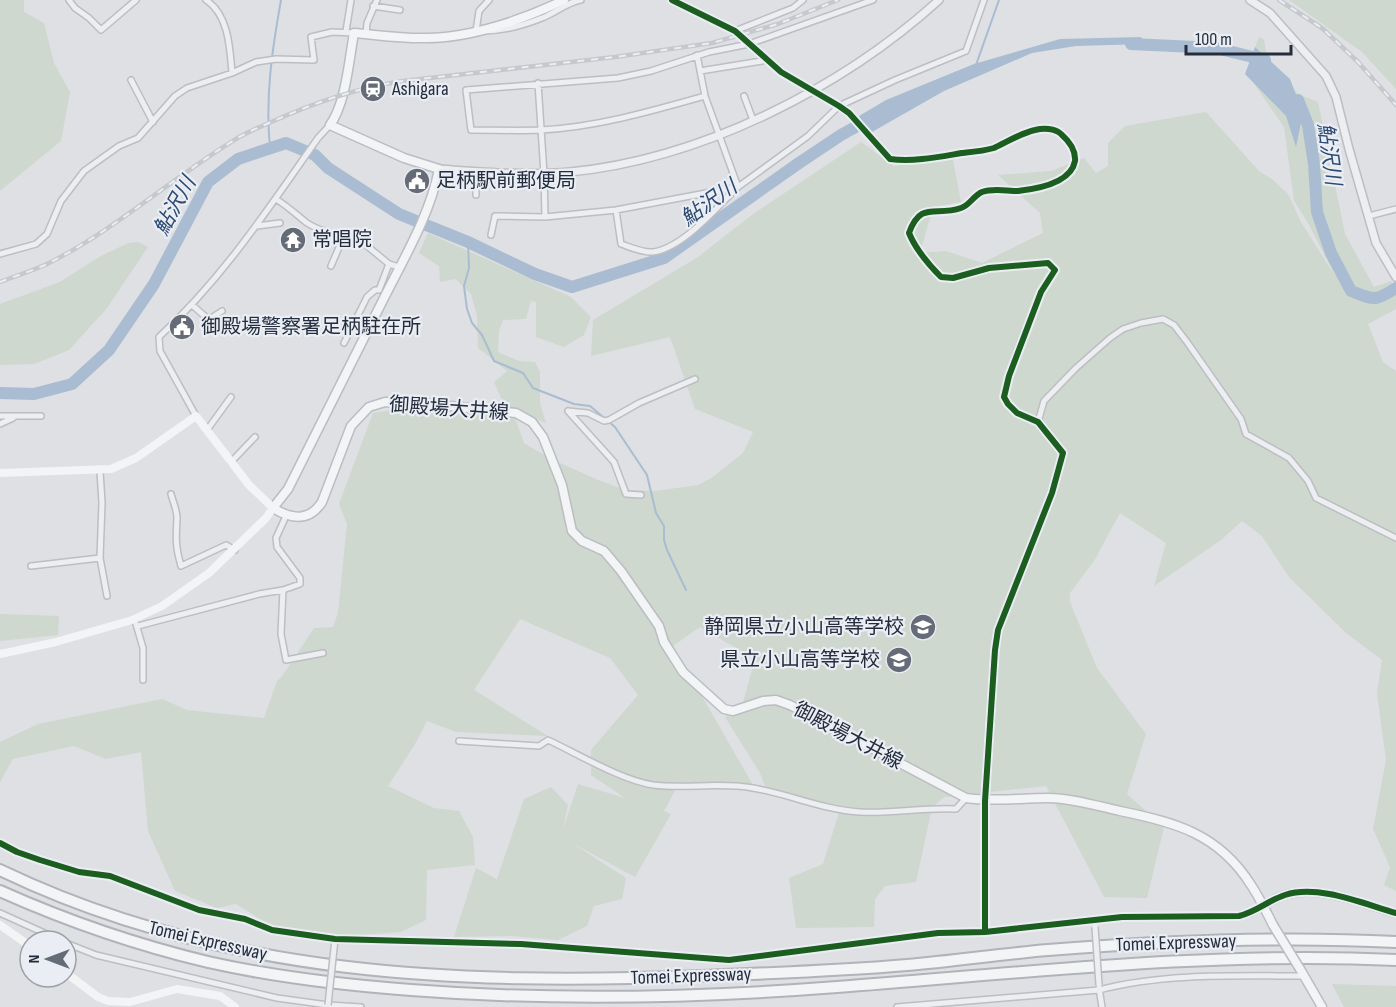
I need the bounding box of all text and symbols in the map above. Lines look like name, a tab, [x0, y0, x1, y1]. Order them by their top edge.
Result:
scale bar	[1186, 18, 1291, 56]
text: 100 m	[1195, 29, 1232, 50]
station icon: Ashigara	[358, 74, 388, 104]
place label: Ashigara	[391, 77, 449, 101]
water label: 鮎沢川	[1312, 121, 1346, 189]
public building icon: 足柄駅前郵便局	[402, 166, 432, 196]
place label: 足柄駅前郵便局	[436, 169, 576, 193]
water label: 鮎沢川	[149, 171, 202, 240]
water label: 鮎沢川	[676, 174, 744, 231]
temple icon: 常唱院	[278, 225, 308, 255]
place label: 常唱院	[312, 228, 372, 252]
public building icon: 御殿場警察署足柄駐在所	[167, 312, 197, 342]
place label: 御殿場警察署足柄駐在所	[201, 315, 421, 339]
street label: 御殿場大井線	[388, 393, 510, 425]
school or university icon: 静岡県立小山高等学校	[908, 612, 938, 642]
place label: 静岡県立小山高等学校	[704, 615, 904, 639]
school or university icon: 県立小山高等学校	[884, 645, 914, 675]
place label: 県立小山高等学校	[720, 648, 880, 672]
street label: 御殿場大井線	[789, 697, 907, 775]
street label: Tomei Expressway	[146, 916, 270, 966]
north arrow	[18, 929, 78, 989]
street label: Tomei Expressway	[1115, 929, 1237, 957]
text: N	[25, 955, 44, 963]
street label: Tomei Expressway	[630, 962, 752, 990]

